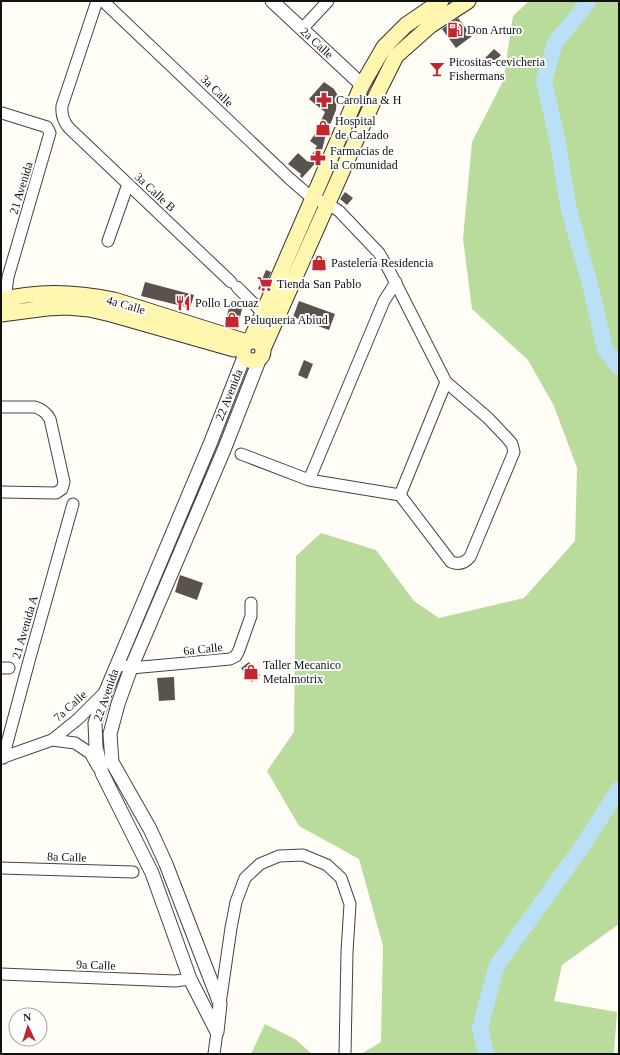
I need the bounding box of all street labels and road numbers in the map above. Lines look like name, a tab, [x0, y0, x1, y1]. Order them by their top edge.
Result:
street label: 2a Calle	[298, 24, 336, 62]
street label: 3a Calle	[198, 72, 236, 110]
street label: 21 Avenida	[6, 159, 36, 216]
street label: 3a Calle B	[132, 170, 178, 214]
street label: 4a Calle	[105, 293, 147, 317]
street label: 22 Avenida	[212, 367, 246, 423]
street label: 21 Avenida A	[9, 593, 41, 660]
street label: 6a Calle	[183, 640, 223, 658]
street label: 22 Avenida	[91, 667, 122, 723]
street label: 7a Calle	[51, 688, 89, 724]
street label: 8a Calle	[47, 849, 87, 865]
street label: 9a Calle	[76, 957, 116, 973]

